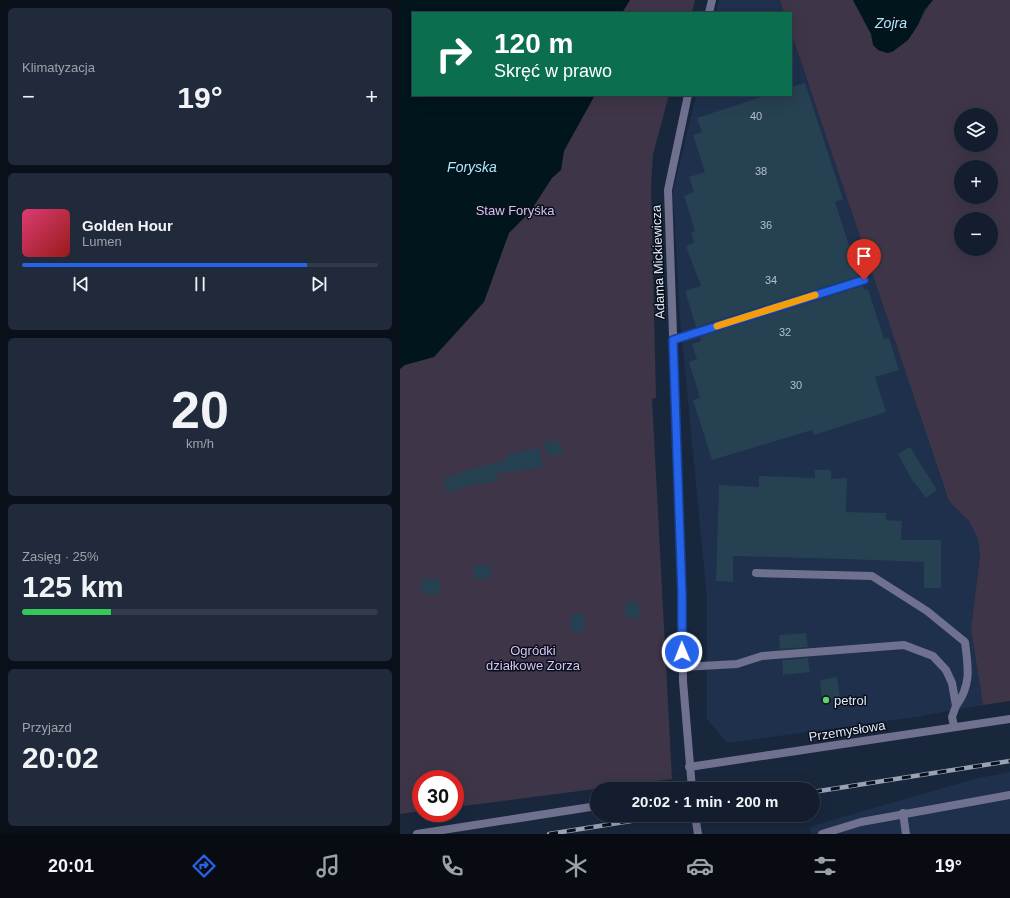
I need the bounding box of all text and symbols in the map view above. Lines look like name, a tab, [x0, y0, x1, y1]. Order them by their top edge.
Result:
water label: Zojra	[874, 15, 907, 31]
icon: right	[428, 28, 480, 80]
text: 120 m	[494, 28, 573, 59]
text: Klimatyzacja	[22, 60, 95, 75]
text: Skręć w prawo	[494, 61, 612, 81]
text: 19°	[177, 81, 223, 114]
text: −	[22, 84, 35, 109]
text: +	[365, 84, 378, 109]
map controls	[954, 108, 998, 256]
button: layers	[954, 108, 998, 152]
house number: 40	[750, 110, 762, 122]
water label: Foryska	[447, 159, 497, 175]
button: +	[954, 160, 998, 204]
house number: 38	[755, 165, 767, 177]
park label: Staw Foryśka	[476, 203, 555, 218]
street label: Adama Mickiewicza	[648, 204, 667, 319]
button: −	[954, 212, 998, 256]
text: Golden Hour	[82, 217, 173, 234]
house number: 36	[760, 219, 772, 231]
text: Lumen	[82, 234, 122, 249]
pin	[847, 239, 881, 280]
icon: arrive	[853, 245, 875, 267]
icon: previous	[70, 273, 92, 295]
icon: pause	[189, 273, 211, 295]
icon: next	[308, 273, 330, 295]
house number: 34	[765, 274, 777, 286]
house number: 32	[779, 326, 791, 338]
house number: 30	[790, 379, 802, 391]
text: 20	[171, 381, 229, 439]
text: km/h	[186, 436, 214, 451]
text: Zasięg · 25%	[22, 549, 99, 564]
text: 125 km	[22, 570, 124, 603]
position arrow	[661, 631, 703, 673]
park label: Ogródki działkowe Zorza	[486, 643, 581, 673]
place label: petrol	[834, 693, 867, 708]
marker: petrol	[821, 695, 831, 705]
street label: Przemysłowa	[808, 717, 887, 744]
text: Przyjazd	[22, 720, 72, 735]
text: 20:02	[22, 741, 99, 774]
speed limit sign: 30	[412, 770, 464, 822]
text: 20:02 · 1 min · 200 m	[632, 793, 778, 810]
icon: directions	[190, 852, 218, 880]
icon: music	[314, 852, 342, 880]
icon: phone	[438, 852, 466, 880]
icon: climate	[562, 852, 590, 880]
icon: car	[686, 852, 714, 880]
icon: filters	[811, 852, 839, 880]
text: 20:01	[48, 856, 94, 876]
text: 19°	[935, 856, 962, 876]

